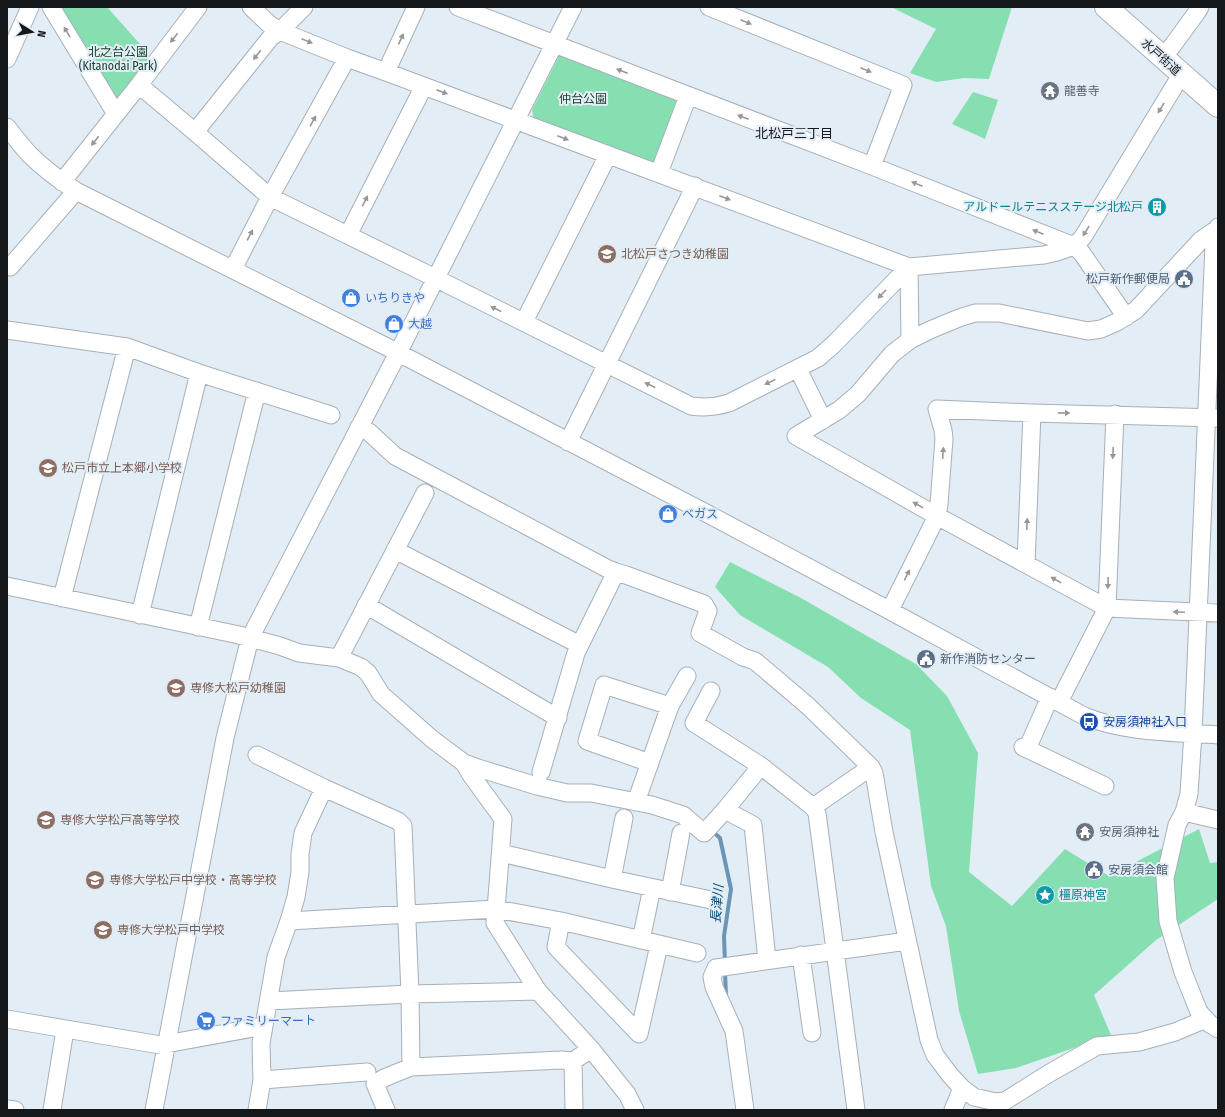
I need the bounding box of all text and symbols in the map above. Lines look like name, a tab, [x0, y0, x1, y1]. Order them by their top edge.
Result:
north arrow	[12, 12, 52, 52]
one-way arrow	[740, 19, 752, 25]
one-way arrow	[63, 26, 70, 38]
text: N	[34, 29, 48, 38]
one-way arrow	[170, 32, 179, 43]
one-way arrow	[398, 34, 404, 45]
street label: 水戸街道	[1138, 36, 1184, 78]
one-way arrow	[302, 39, 314, 45]
park label: 北之台公園 (Kitanodai Park)	[79, 45, 158, 73]
one-way arrow	[253, 49, 262, 60]
one-way arrow	[615, 67, 627, 73]
one-way arrow	[861, 67, 872, 73]
temple icon: 龍善寺	[1039, 80, 1061, 102]
place label: 龍善寺	[1064, 84, 1100, 98]
one-way arrow	[436, 90, 448, 96]
park label: 仲台公園	[559, 92, 607, 106]
one-way arrow	[1157, 102, 1164, 114]
one-way arrow	[737, 114, 749, 120]
one-way arrow	[309, 115, 316, 126]
district label: 北松戸三丁目	[755, 126, 833, 141]
one-way arrow	[90, 135, 99, 146]
one-way arrow	[558, 136, 570, 142]
one-way arrow	[910, 180, 922, 186]
one-way arrow	[362, 195, 368, 206]
one-way arrow	[719, 195, 731, 201]
building icon: アルドールテニスステージ北松戸	[1146, 196, 1168, 218]
place label: アルドールテニスステージ北松戸	[963, 200, 1143, 214]
one-way arrow	[1082, 226, 1090, 236]
one-way arrow	[1031, 228, 1043, 234]
one-way arrow	[247, 229, 253, 240]
school or university icon: 北松戸さつき幼稚園	[596, 243, 618, 265]
place label: 北松戸さつき幼稚園	[621, 247, 729, 261]
public building icon: 松戸新作郵便局	[1173, 268, 1195, 290]
place label: 松戸新作郵便局	[1086, 272, 1170, 286]
shop icon: いちりきや	[340, 287, 362, 309]
one-way arrow	[877, 289, 886, 299]
place label: いちりきや	[365, 291, 425, 305]
one-way arrow	[491, 305, 502, 312]
shop icon: 大越	[383, 313, 405, 335]
place label: 大越	[408, 317, 432, 331]
one-way arrow	[764, 379, 776, 385]
one-way arrow	[645, 382, 656, 388]
one-way arrow	[1058, 410, 1070, 417]
one-way arrow	[939, 447, 946, 459]
one-way arrow	[1110, 447, 1117, 459]
school or university icon: 松戸市立上本郷小学校	[37, 457, 59, 479]
place label: 松戸市立上本郷小学校	[62, 461, 182, 475]
one-way arrow	[912, 501, 923, 508]
shop icon: ベガス	[657, 503, 679, 525]
place label: ベガス	[682, 507, 718, 521]
one-way arrow	[1024, 517, 1030, 530]
one-way arrow	[904, 570, 910, 581]
one-way arrow	[1050, 577, 1062, 584]
one-way arrow	[1105, 577, 1111, 590]
one-way arrow	[1173, 608, 1185, 615]
public building icon: 新作消防センター	[915, 648, 937, 670]
place label: 新作消防センター	[940, 652, 1036, 666]
school or university icon: 専修大松戸幼稚園	[165, 677, 187, 699]
place label: 専修大松戸幼稚園	[190, 681, 286, 695]
bus stop icon: 安房須神社入口	[1078, 711, 1100, 733]
place label: 安房須神社入口	[1103, 715, 1187, 729]
school or university icon: 専修大学松戸高等学校	[35, 809, 57, 831]
place label: 専修大学松戸高等学校	[60, 813, 180, 827]
temple icon: 安房須神社	[1074, 821, 1096, 843]
place label: 安房須神社	[1099, 825, 1159, 839]
public building icon: 安房須会館	[1083, 859, 1105, 881]
place label: 安房須会館	[1108, 863, 1168, 877]
school or university icon: 専修大学松戸中学校・高等学校	[84, 869, 106, 891]
place label: 専修大学松戸中学校・高等学校	[109, 873, 277, 887]
water label: 長津川	[708, 882, 726, 924]
place icon: 橿原神宮	[1034, 884, 1056, 906]
place label: 橿原神宮	[1059, 888, 1107, 902]
school or university icon: 専修大学松戸中学校	[92, 919, 114, 941]
place label: 専修大学松戸中学校	[117, 923, 225, 937]
supermarket icon: ファミリーマート	[195, 1010, 217, 1032]
place label: ファミリーマート	[220, 1014, 316, 1028]

